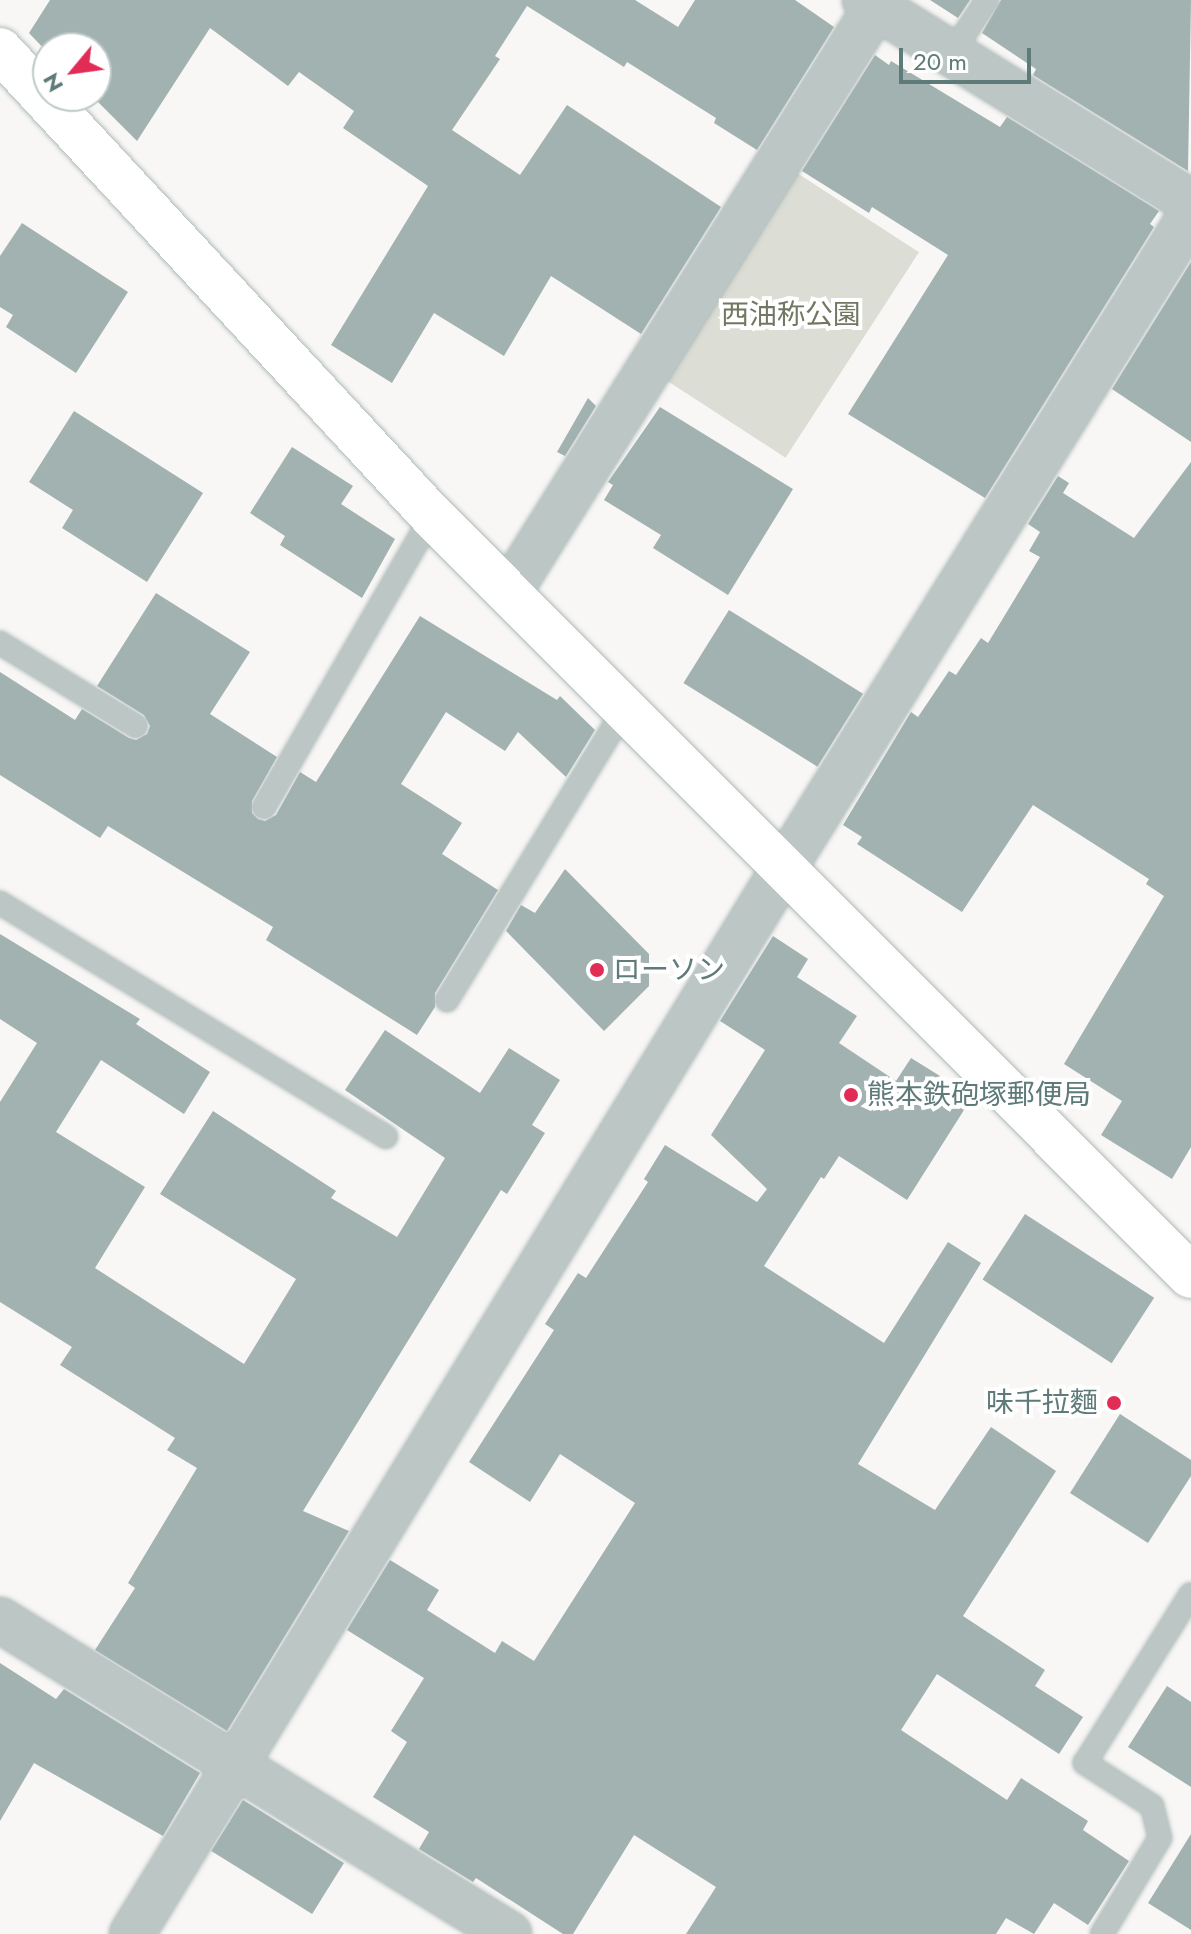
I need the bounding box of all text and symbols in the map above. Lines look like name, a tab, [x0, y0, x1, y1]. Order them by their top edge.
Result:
north arrow	[32, 32, 112, 112]
scale bar	[903, 32, 1035, 82]
text: 20 m	[913, 44, 967, 79]
text: N	[35, 67, 71, 98]
park label: 西油称公園	[721, 298, 861, 332]
place label: ローソン	[613, 953, 725, 987]
marker: ローソン	[588, 961, 606, 979]
place label: 熊本鉄砲塚郵便局	[867, 1078, 1091, 1112]
marker: 熊本鉄砲塚郵便局	[842, 1086, 860, 1104]
place label: 味千拉麵	[986, 1386, 1098, 1420]
marker: 味千拉麵	[1105, 1394, 1123, 1412]

